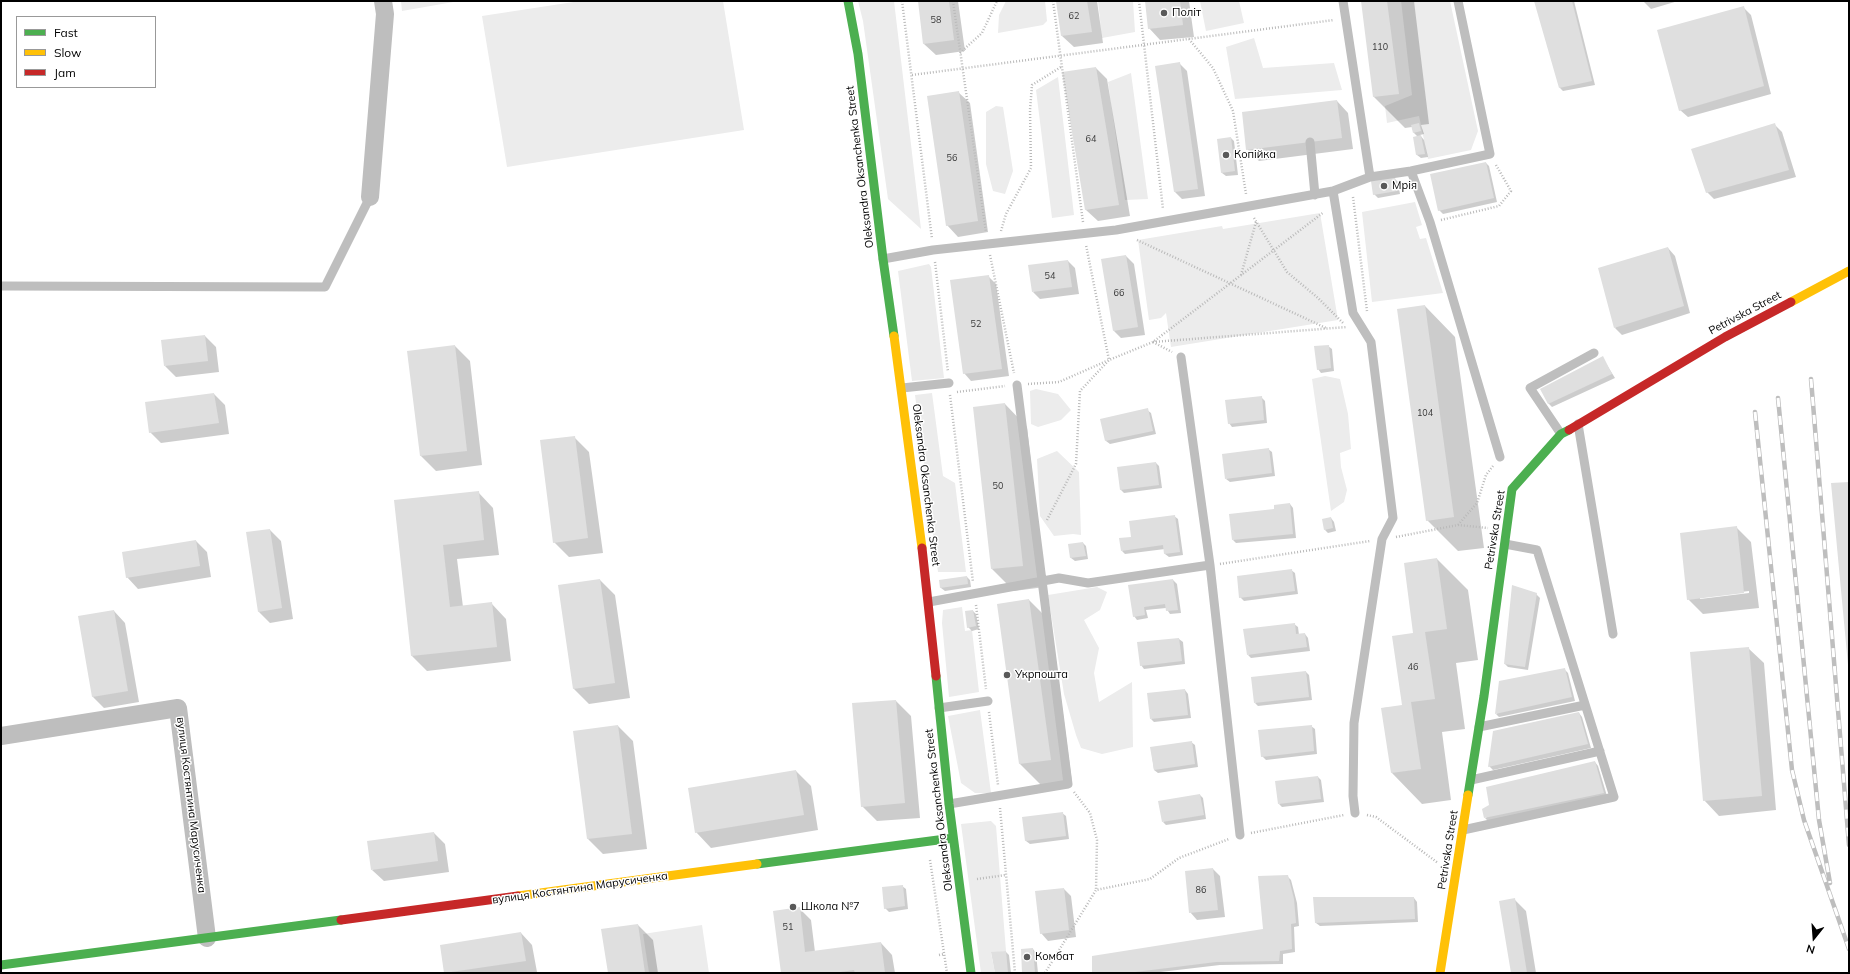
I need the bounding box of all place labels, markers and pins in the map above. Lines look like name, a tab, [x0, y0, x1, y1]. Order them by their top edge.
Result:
place label: Політ	[1172, 6, 1201, 20]
marker: Політ	[1159, 8, 1169, 18]
place label: Копійка	[1234, 148, 1276, 162]
marker: Копійка	[1221, 150, 1231, 160]
place label: Мрія	[1392, 179, 1417, 193]
marker: Мрія	[1379, 181, 1389, 191]
place label: Укрпошта	[1015, 668, 1068, 682]
marker: Укрпошта	[1002, 670, 1012, 680]
place label: Школа №7	[801, 900, 860, 914]
marker: Школа №7	[788, 902, 798, 912]
place label: Комбат	[1035, 950, 1074, 964]
marker: Комбат	[1022, 952, 1032, 962]

